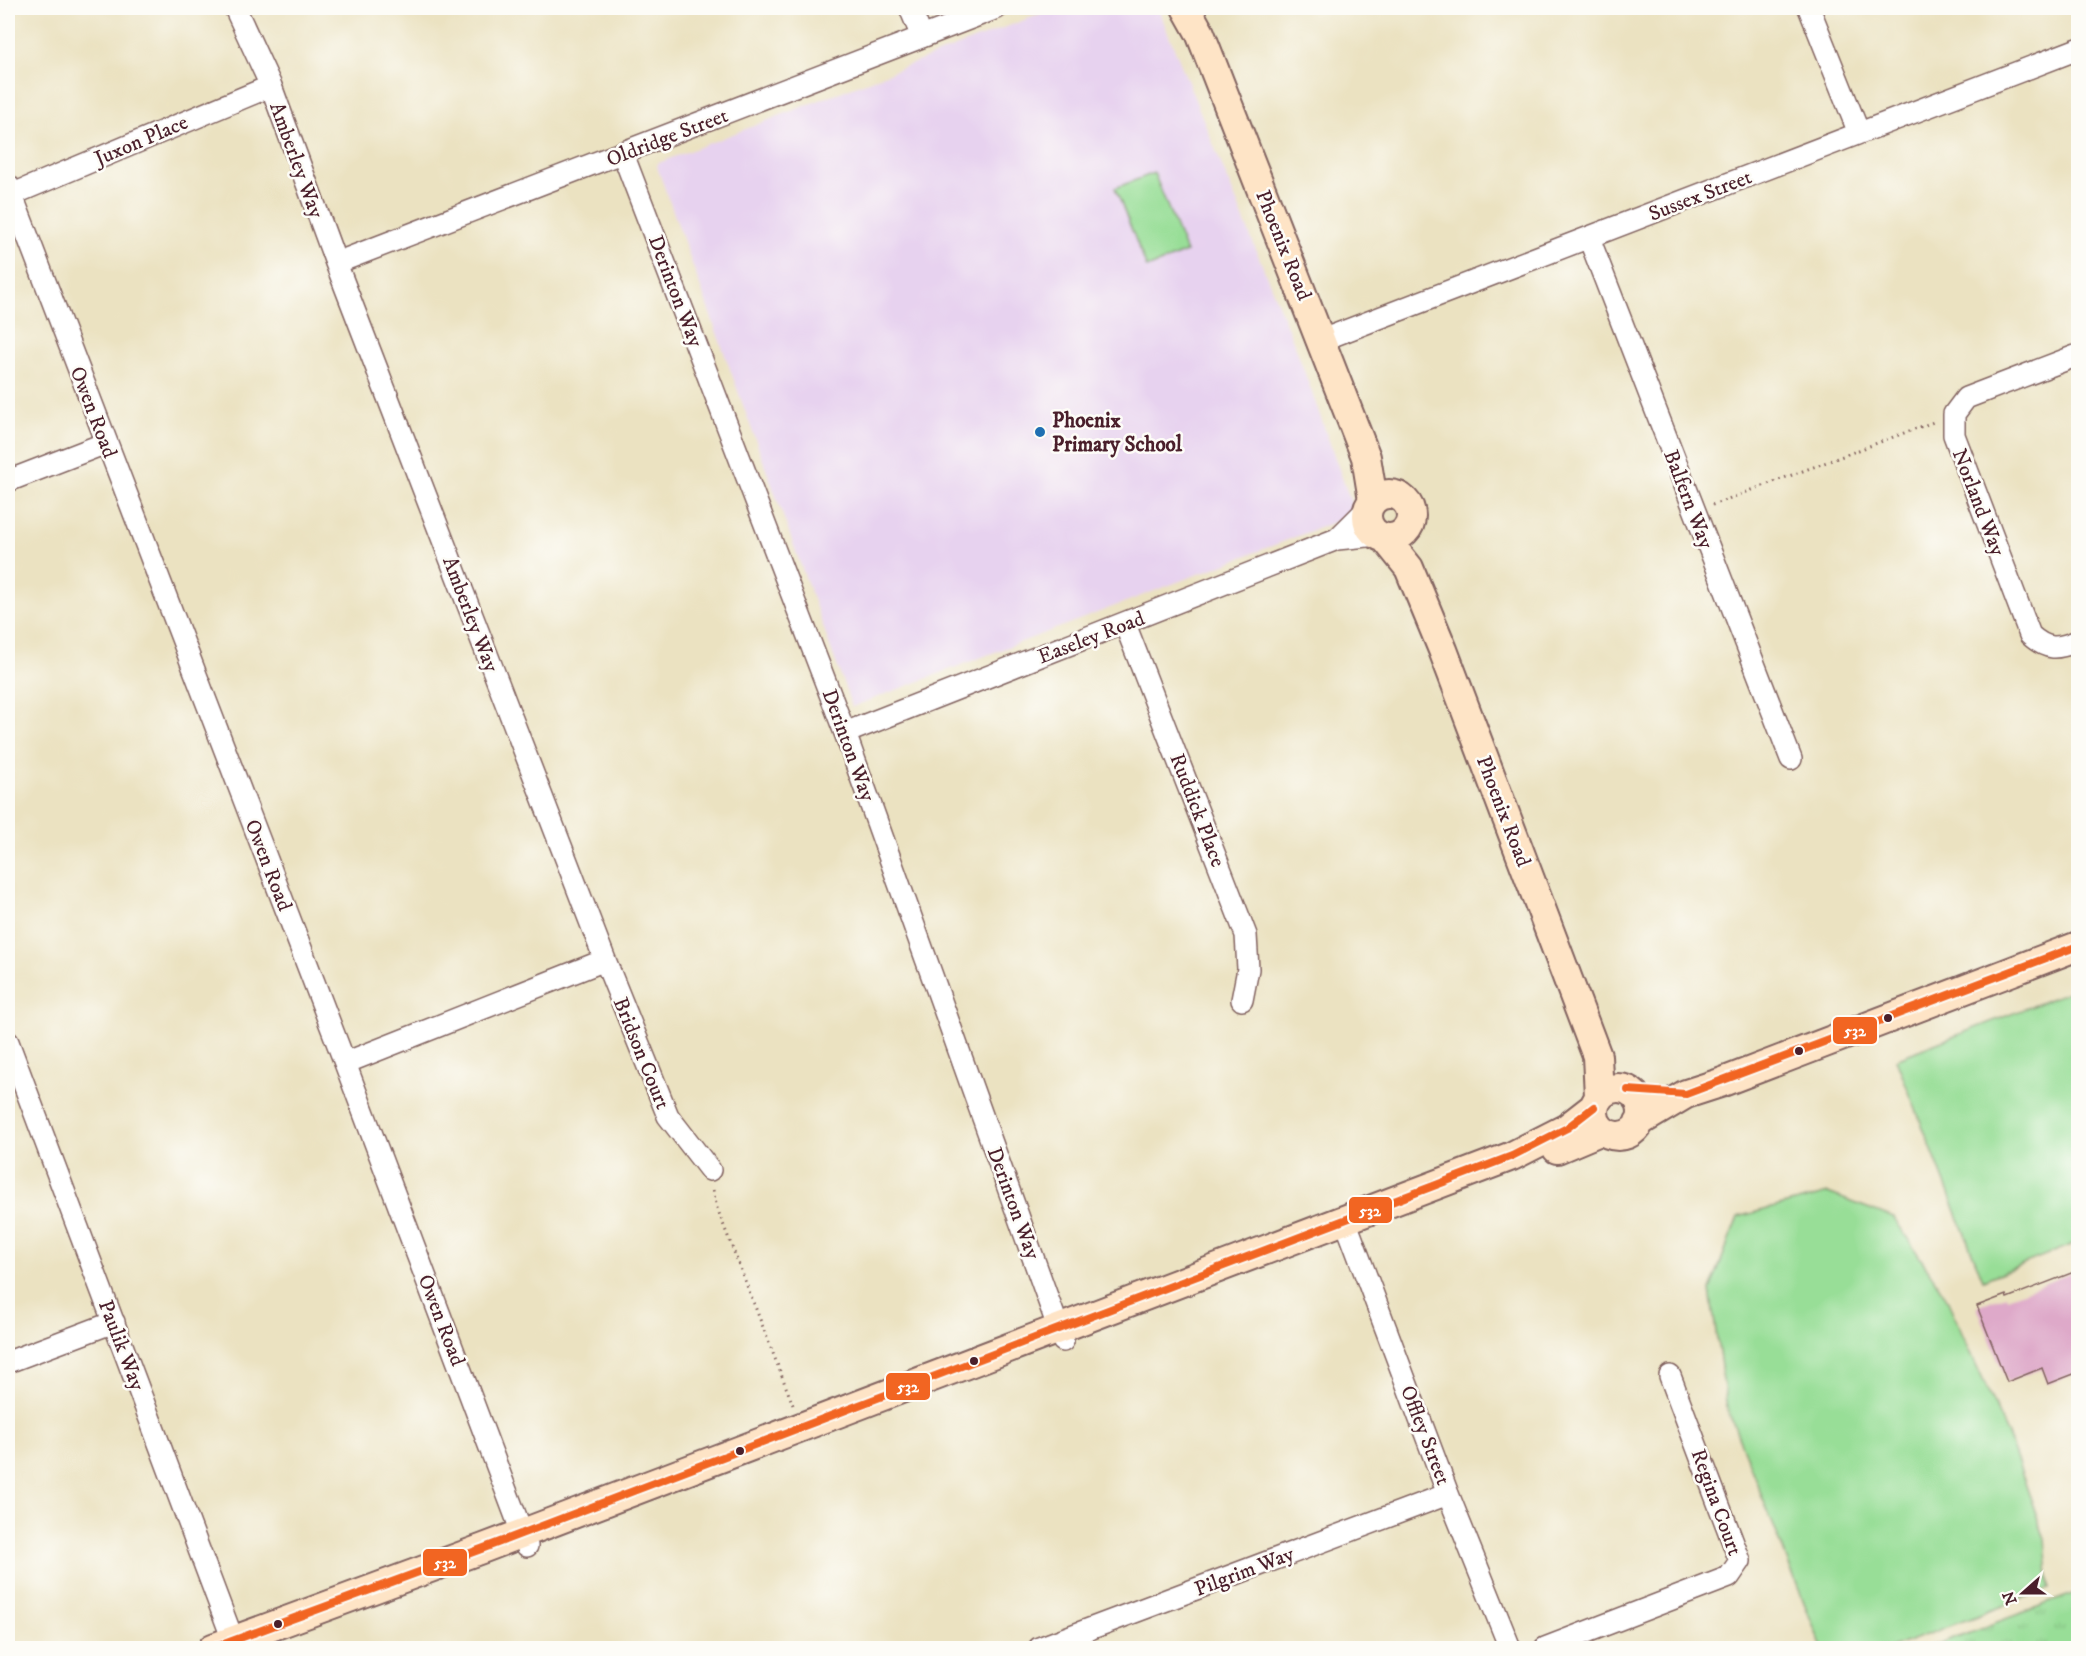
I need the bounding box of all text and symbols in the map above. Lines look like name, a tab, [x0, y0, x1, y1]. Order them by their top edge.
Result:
street label: Amberley Way	[263, 99, 329, 223]
street label: Oldridge Street	[603, 103, 732, 173]
street label: Juxon Place	[89, 109, 192, 173]
street label: Sussex Street	[1645, 164, 1756, 227]
street label: Phoenix Road	[1249, 186, 1317, 305]
street label: Derinton Way	[642, 232, 709, 352]
street label: Owen Road	[64, 363, 123, 462]
place label: Phoenix Primary School	[1052, 408, 1183, 458]
marker: Phoenix Primary School	[1033, 425, 1047, 439]
street label: Norland Way	[1946, 445, 2011, 561]
street label: Balfern Way	[1657, 446, 1719, 553]
street label: Amberley Way	[436, 553, 504, 677]
street label: Easeley Road	[1034, 605, 1149, 670]
street label: Derinton Way	[816, 686, 881, 806]
street label: Ruddick Place	[1164, 750, 1231, 871]
street label: Phoenix Road	[1470, 752, 1536, 871]
street label: Owen Road	[239, 816, 298, 915]
street label: Bridson Court	[607, 994, 675, 1113]
unlabelled marker	[1882, 1012, 1894, 1024]
line badge: 532	[1832, 1016, 1878, 1045]
text: 532	[1843, 1021, 1867, 1041]
unlabelled marker	[1793, 1045, 1805, 1057]
street label: Derinton Way	[981, 1144, 1046, 1264]
line badge: 532	[1348, 1196, 1393, 1224]
text: 532	[1358, 1201, 1382, 1221]
street label: Owen Road	[412, 1271, 471, 1370]
street label: Paulik Way	[92, 1297, 151, 1395]
unlabelled marker	[968, 1355, 980, 1367]
line badge: 532	[885, 1372, 931, 1401]
text: 532	[896, 1377, 920, 1397]
street label: Offley Street	[1394, 1382, 1456, 1489]
unlabelled marker	[734, 1445, 746, 1457]
street label: Regina Court	[1685, 1446, 1747, 1559]
street label: Pilgrim Way	[1191, 1541, 1299, 1603]
line badge: 532	[422, 1548, 468, 1577]
text: 532	[433, 1553, 457, 1573]
north arrow	[1993, 1563, 2053, 1623]
text: N	[1998, 1588, 2022, 1608]
unlabelled marker	[272, 1618, 284, 1630]

